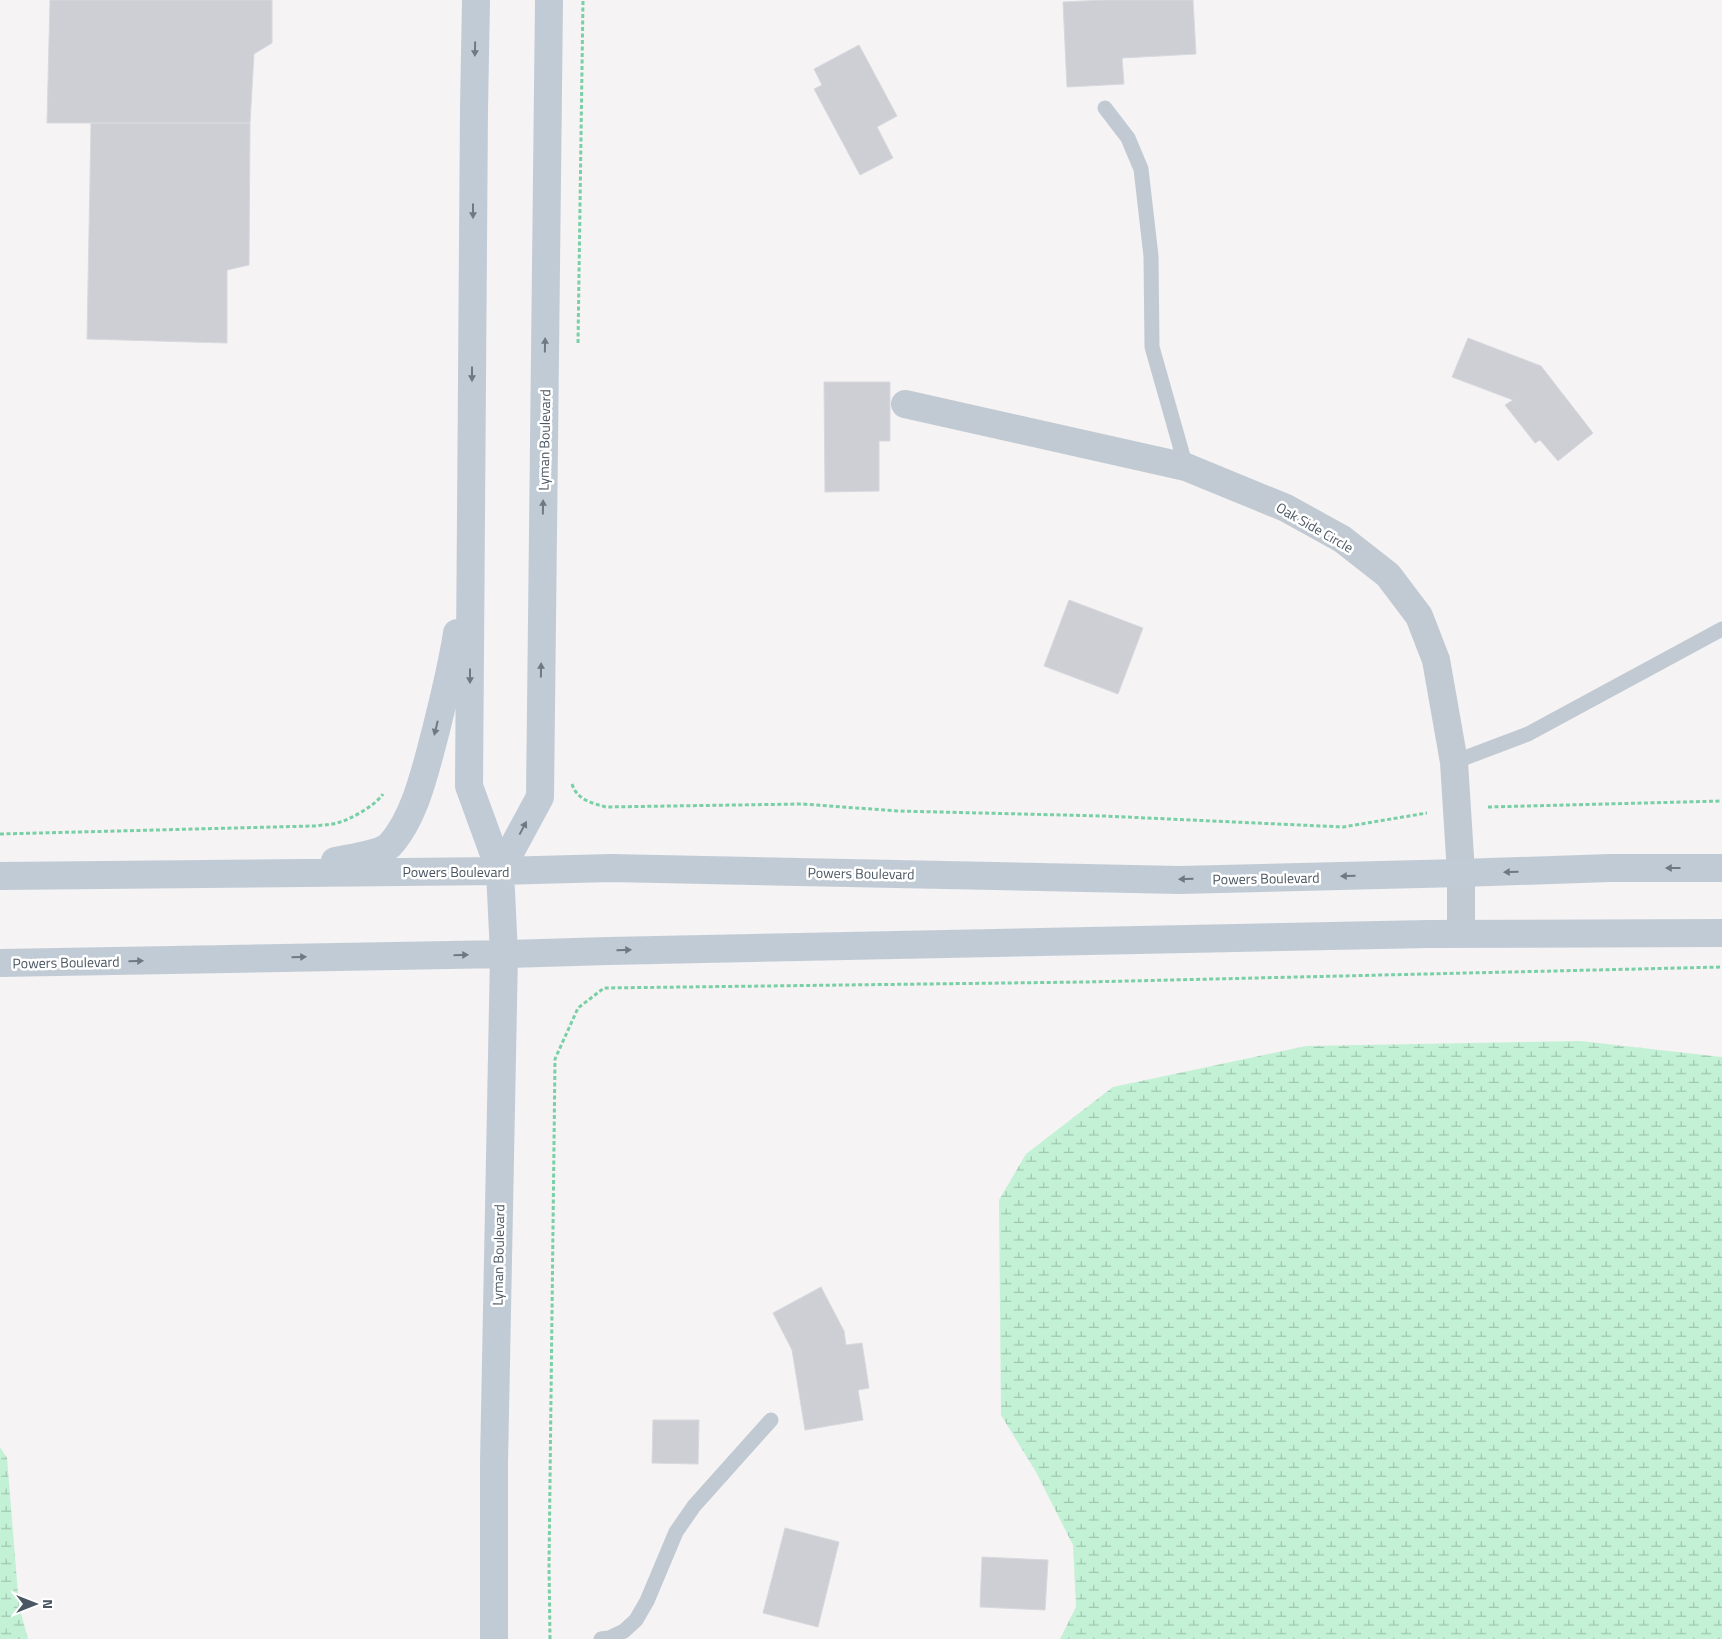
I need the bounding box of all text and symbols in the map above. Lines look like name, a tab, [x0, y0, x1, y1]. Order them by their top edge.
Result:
one-way arrow	[471, 41, 479, 57]
one-way arrow	[469, 203, 477, 219]
one-way arrow	[541, 336, 549, 352]
one-way arrow	[468, 366, 476, 382]
street label: Lyman Boulevard	[533, 389, 555, 491]
street label: Oak Side Circle	[1272, 496, 1358, 558]
one-way arrow	[539, 499, 547, 515]
one-way arrow	[537, 661, 545, 677]
one-way arrow	[466, 668, 474, 684]
one-way arrow	[432, 720, 440, 735]
one-way arrow	[519, 821, 527, 835]
street label: Powers Boulevard	[402, 861, 510, 882]
street label: Powers Boulevard	[807, 862, 915, 884]
one-way arrow	[1665, 864, 1681, 872]
street label: Powers Boulevard	[1212, 867, 1320, 889]
one-way arrow	[1503, 868, 1519, 876]
one-way arrow	[1340, 872, 1356, 880]
one-way arrow	[1178, 876, 1194, 884]
one-way arrow	[616, 946, 632, 954]
street label: Powers Boulevard	[12, 951, 120, 973]
one-way arrow	[453, 951, 469, 959]
one-way arrow	[291, 953, 307, 961]
one-way arrow	[128, 956, 144, 964]
street label: Lyman Boulevard	[487, 1204, 509, 1306]
north arrow	[10, 1579, 60, 1629]
text: N	[38, 1599, 59, 1609]

